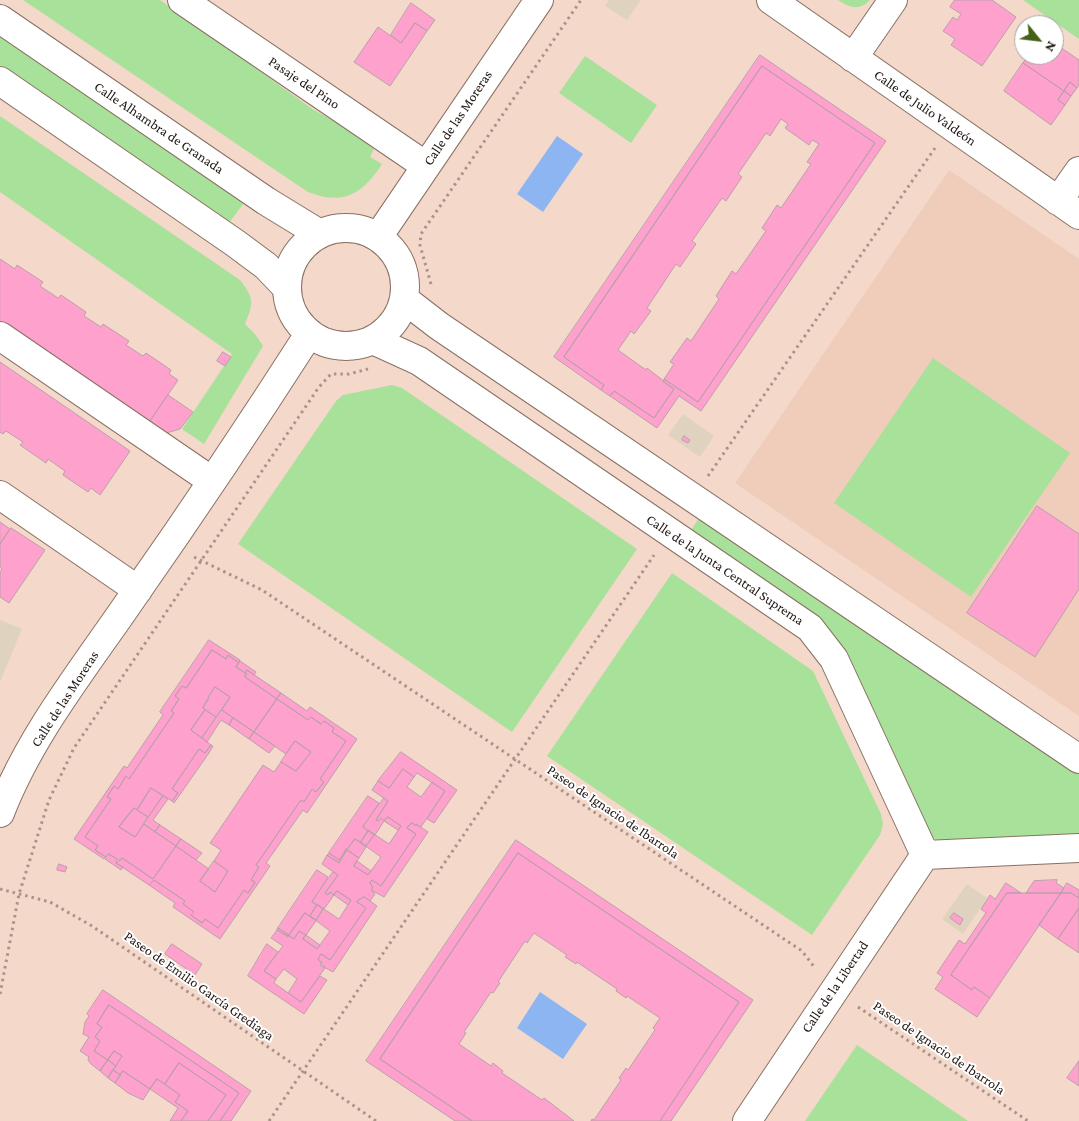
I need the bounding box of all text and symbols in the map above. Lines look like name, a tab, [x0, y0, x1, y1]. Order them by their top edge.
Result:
north arrow	[1014, 15, 1064, 65]
text: N	[1042, 39, 1061, 55]
street label: Pasaje del Pino	[265, 53, 343, 113]
street label: Calle de Julio Valdeón	[871, 66, 979, 150]
street label: Calle de las Moreras	[420, 67, 496, 169]
street label: Calle Alhambra de Granada	[91, 78, 227, 178]
street label: Calle de la Junta Central Suprema	[643, 511, 807, 629]
street label: Calle de las Moreras	[28, 648, 102, 750]
street label: Paseo de Ignacio de Ibarrola	[544, 762, 682, 862]
street label: Paseo de Emilio García Grediaga	[121, 928, 277, 1044]
street label: Calle de la Libertad	[798, 938, 872, 1036]
street label: Paseo de Ignacio de Ibarrola	[870, 998, 1008, 1098]

